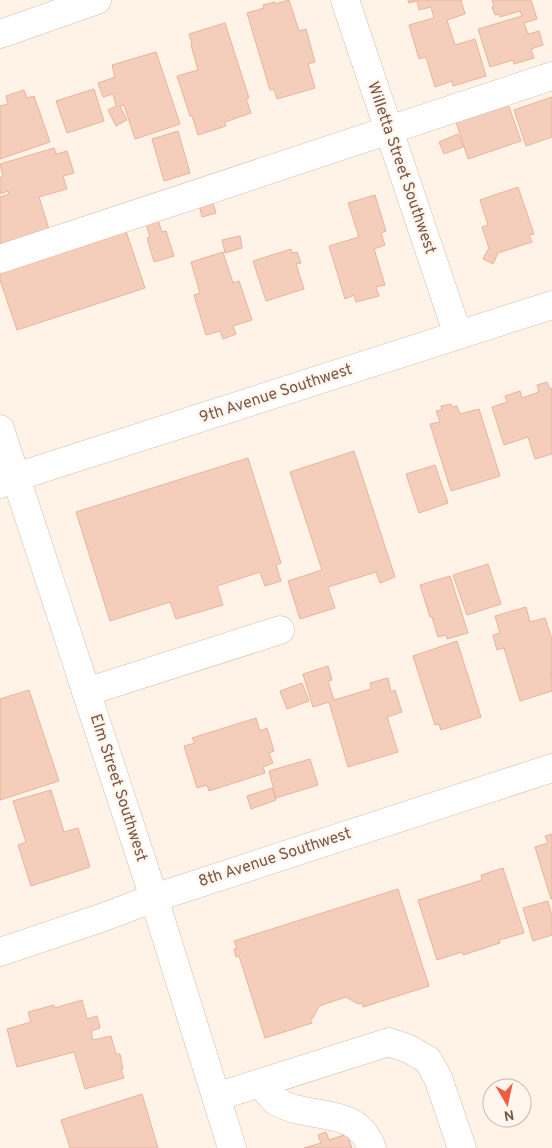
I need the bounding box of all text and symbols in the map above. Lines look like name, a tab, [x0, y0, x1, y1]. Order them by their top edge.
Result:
street label: Willetta Street Southwest	[362, 79, 440, 257]
street label: 9th Avenue Southwest	[197, 360, 355, 428]
street label: Elm Street Southwest	[85, 712, 151, 864]
street label: 8th Avenue Southwest	[196, 824, 354, 892]
north arrow	[482, 1078, 532, 1128]
text: N	[502, 1105, 515, 1124]

